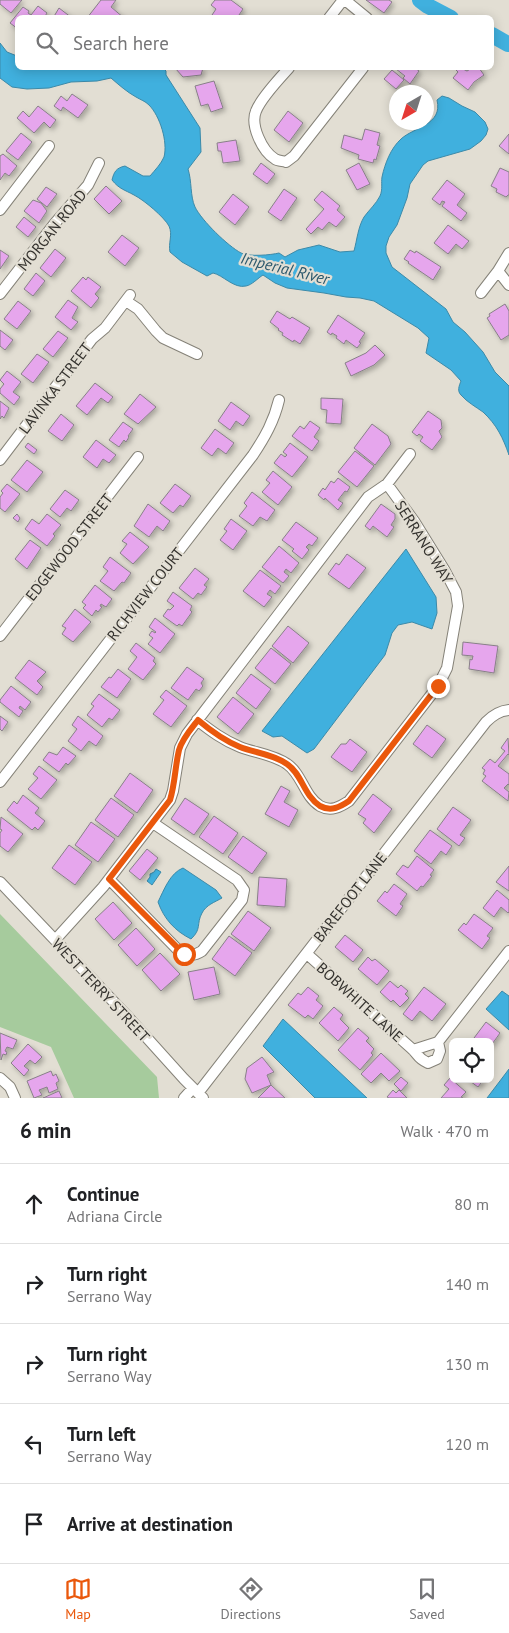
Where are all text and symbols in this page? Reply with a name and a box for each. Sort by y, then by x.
search box [15,15,494,70]
icon: search [33,29,61,57]
text: Search here [73,31,169,55]
north arrow [389,85,434,130]
street label: MORGAN ROAD [13,185,91,275]
water label: Imperial River [239,247,333,289]
street label: LAVINKA STREET [14,338,96,437]
street label: EDGEWOOD STREET [21,489,117,605]
street label: SERRANO WAY [391,497,457,588]
street label: RICHVIEW COURT [103,543,188,645]
route end [427,675,450,698]
street label: BAREFOOT LANE [309,848,391,946]
street label: WEST TERRY STREET [48,934,154,1046]
route start [173,943,196,966]
street label: BOBWHITE LANE [313,958,407,1046]
map controls [449,1038,494,1083]
button: locate [449,1038,494,1083]
text: 6 min [20,1117,71,1144]
text: Walk · 470 m [400,1121,489,1141]
text: Continue [67,1182,139,1206]
icon: ahead [20,1190,48,1218]
text: 80 m [454,1194,489,1214]
text: Adriana Circle [67,1206,162,1226]
text: Turn right [67,1262,147,1286]
icon: right [20,1270,48,1298]
text: 140 m [446,1274,489,1294]
text: Serrano Way [67,1286,152,1306]
text: Turn right [67,1342,147,1366]
icon: right [20,1350,48,1378]
text: 130 m [446,1354,489,1374]
text: Serrano Way [67,1366,152,1386]
text: Turn left [67,1422,136,1446]
icon: left [20,1430,48,1458]
text: 120 m [446,1434,489,1454]
text: Serrano Way [67,1446,152,1466]
icon: arrive [20,1510,48,1538]
text: Arrive at destination [67,1512,233,1536]
tab: Map [64,1575,92,1623]
tab: Directions [220,1575,281,1623]
tab: Saved [409,1575,445,1623]

